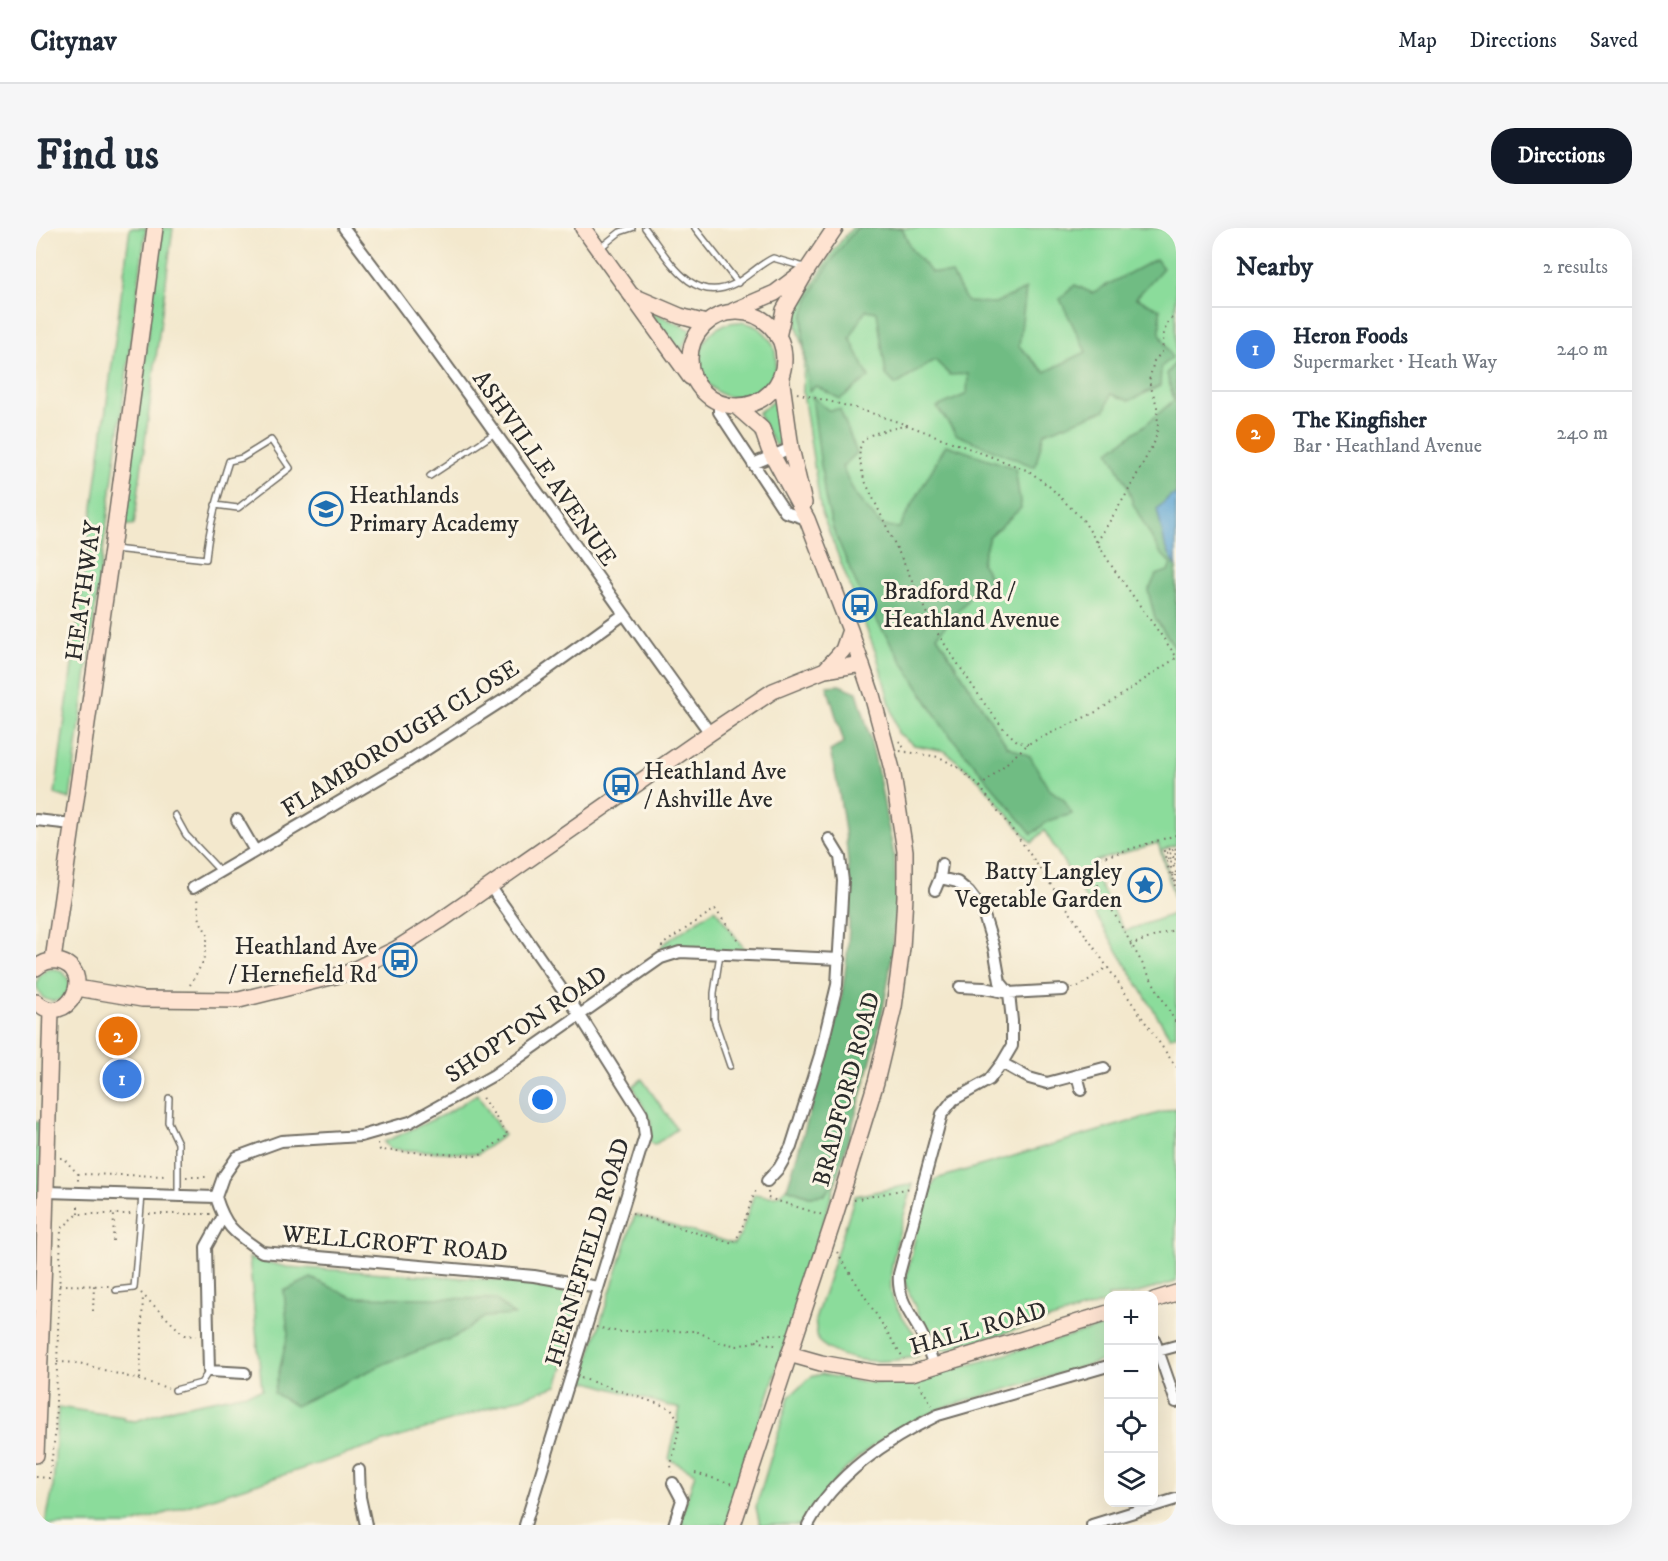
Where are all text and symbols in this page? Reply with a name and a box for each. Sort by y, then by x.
text: Citynav [30,24,117,59]
text: Map [1398,28,1437,54]
text: Directions [1470,28,1557,54]
text: Saved [1590,28,1638,54]
button: Directions [1491,128,1632,184]
text: Find us [36,130,159,182]
text: Nearby [1236,251,1313,284]
text: 2 results [1543,255,1608,280]
text: Heron Foods [1293,323,1408,350]
text: 1 [1252,337,1259,362]
text: 240 m [1557,337,1608,362]
text: Supermarket · Heath Way [1293,350,1497,375]
street label: ASHVILLE AVENUE [465,365,623,572]
text: The Kingfisher [1293,407,1427,434]
text: 2 [1251,421,1260,446]
text: 240 m [1557,421,1608,446]
text: Bar · Heathland Avenue [1293,434,1482,459]
place label: Heathlands Primary Academy [349,481,519,539]
school or university icon: Heathlands Primary Academy [308,491,344,527]
street label: HEATHWAY [59,518,109,663]
place label: Bradford Rd / Heathland Avenue [883,577,1059,635]
bus stop icon: Bradford Rd / Heathland Avenue [842,587,878,623]
street label: FLAMBOROUGH CLOSE [276,653,525,824]
place label: Heathland Ave / Ashville Ave [644,757,787,815]
bus stop icon: Heathland Ave / Ashville Ave [603,767,639,803]
place label: Batty Langley Vegetable Garden [954,857,1123,915]
place icon: Batty Langley Vegetable Garden [1127,867,1163,903]
place label: Heathland Ave / Hernefield Rd [229,932,377,990]
bus stop icon: Heathland Ave / Hernefield Rd [382,942,418,978]
street label: SHOPTON ROAD [440,960,613,1090]
street label: BRADFORD ROAD [807,989,887,1190]
pin: 2 [98,1014,137,1058]
pin: 1 [102,1056,142,1102]
your location [528,1085,557,1114]
street label: HERNEFIELD ROAD [539,1134,637,1370]
street label: WELLCROFT ROAD [280,1219,509,1269]
map controls [1104,1291,1158,1507]
button: + [1104,1291,1158,1345]
street label: HALL ROAD [906,1295,1050,1363]
button: − [1104,1345,1158,1399]
button: locate [1104,1399,1158,1453]
button: layers [1104,1453,1158,1507]

